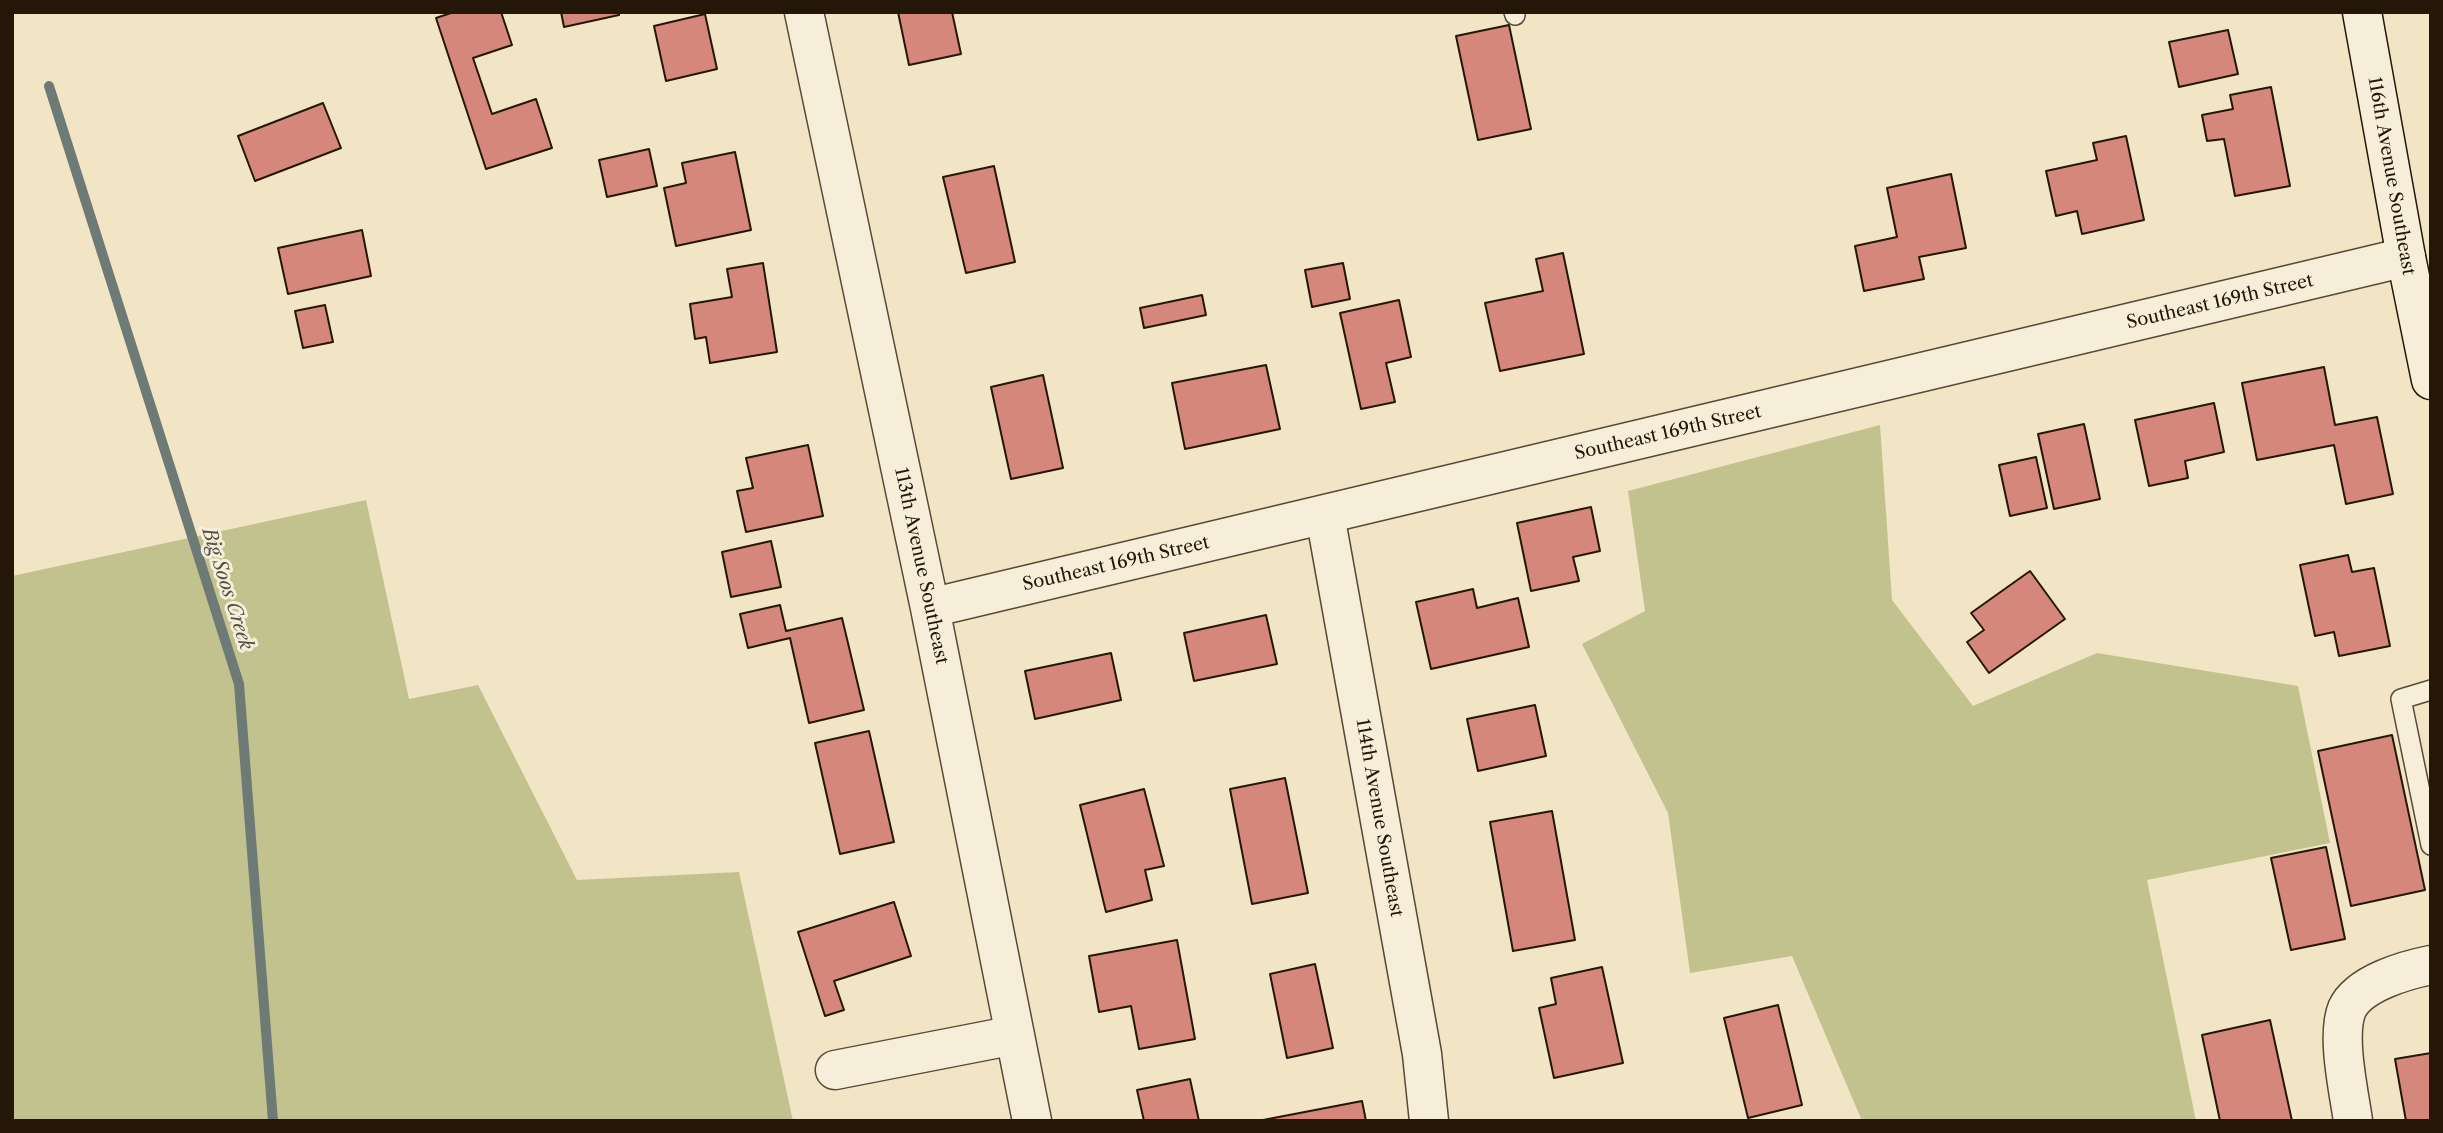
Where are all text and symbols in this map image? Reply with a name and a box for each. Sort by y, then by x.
street label: 116th Avenue Southeast [2363,75,2419,277]
street label: Southeast 169th Street [2124,270,2316,334]
street label: Southeast 169th Street [1572,401,1764,465]
street label: 113th Avenue Southeast [890,466,952,666]
water label: Big Soos Creek [197,525,257,653]
street label: Southeast 169th Street [1020,532,1212,596]
street label: 114th Avenue Southeast [1351,717,1407,919]

